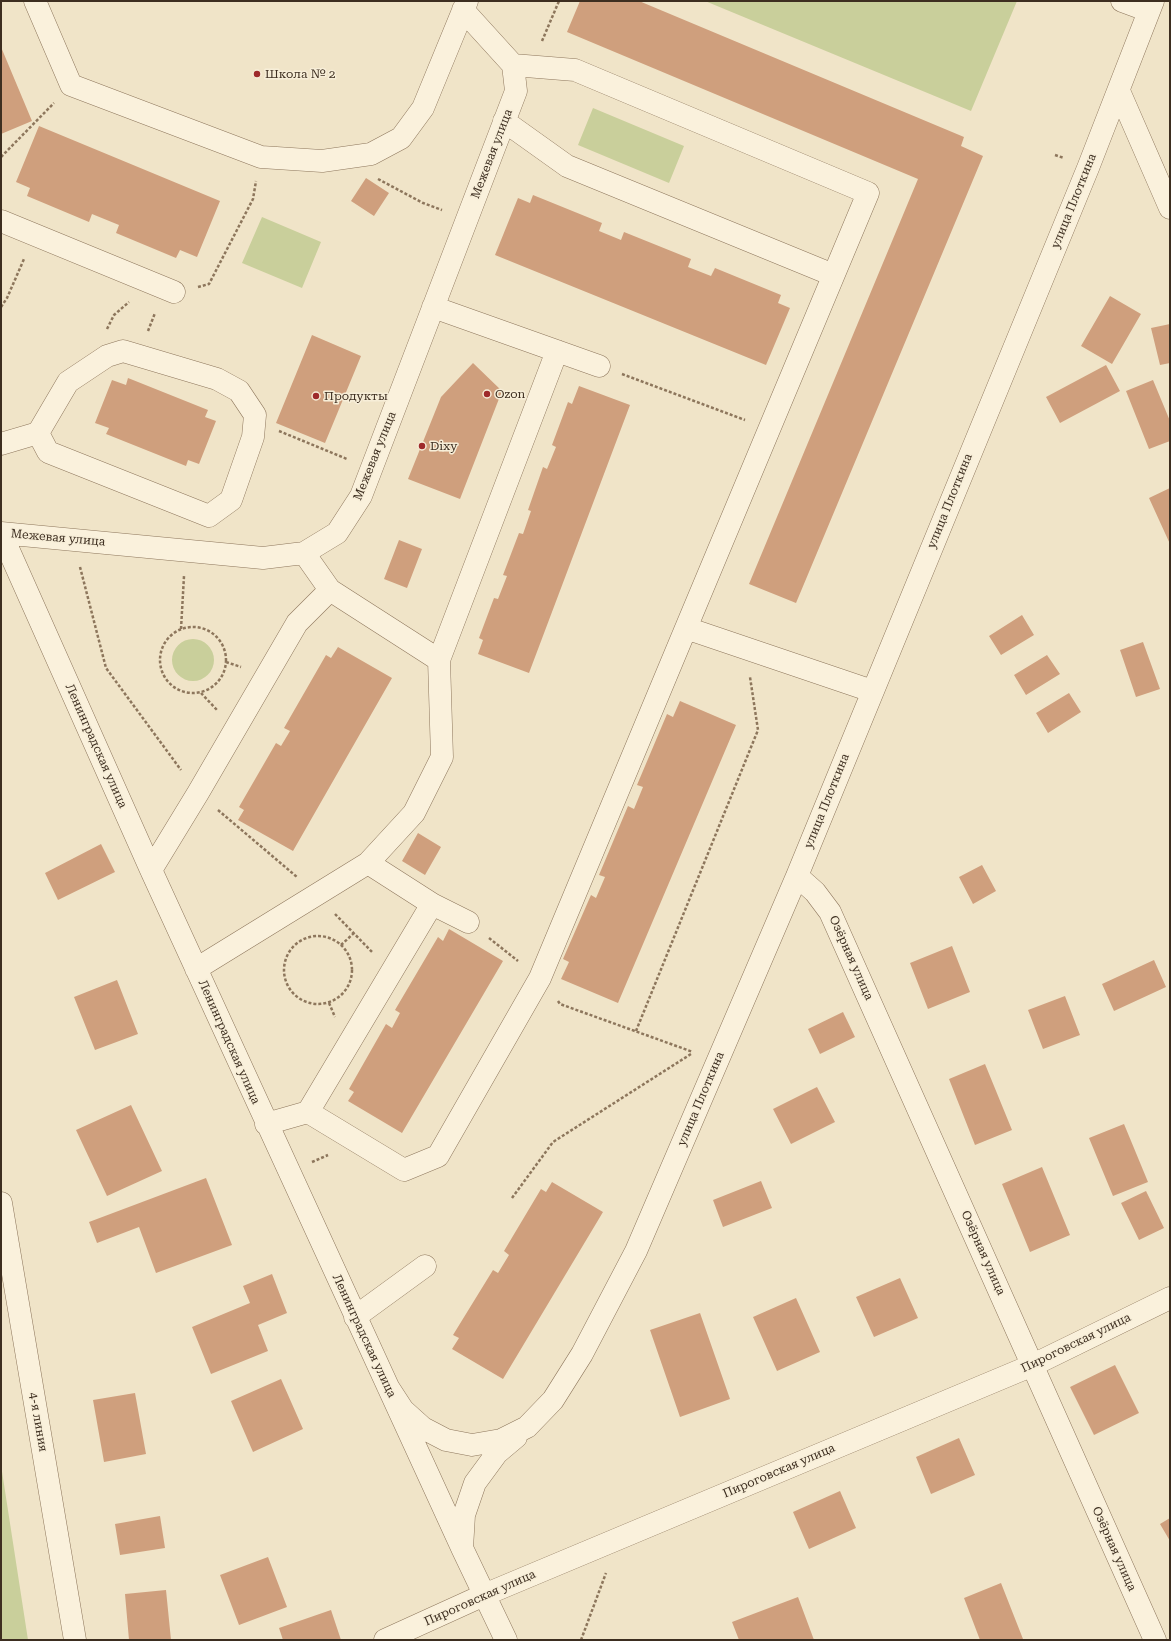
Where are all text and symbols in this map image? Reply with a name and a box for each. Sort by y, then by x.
place label: Школа № 2 [265,67,335,81]
marker: Школа № 2 [252,69,262,79]
street label: Межевая улица [468,107,516,201]
street label: улица Плоткина [1048,151,1100,251]
place label: Ozon [495,387,525,401]
place label: Продукты [324,389,388,403]
marker: Ozon [482,389,492,399]
marker: Продукты [311,391,321,401]
street label: Межевая улица [351,409,399,503]
place label: Dixy [430,439,457,453]
marker: Dixy [417,441,427,451]
street label: улица Плоткина [924,451,976,551]
street label: Межевая улица [10,527,106,549]
street label: Ленинградская улица [62,682,130,810]
street label: улица Плоткина [801,751,853,851]
street label: Озёрная улица [826,914,876,1002]
street label: Ленинградская улица [195,978,263,1106]
street label: улица Плоткина [675,1050,727,1148]
street label: Озёрная улица [958,1209,1008,1297]
street label: Ленинградская улица [329,1272,399,1400]
street label: Пироговская улица [1019,1310,1133,1376]
street label: 4-я линия [26,1391,50,1453]
street label: Пироговская улица [721,1441,837,1501]
street label: Озёрная улица [1089,1505,1139,1593]
street label: Пироговская улица [422,1567,538,1629]

